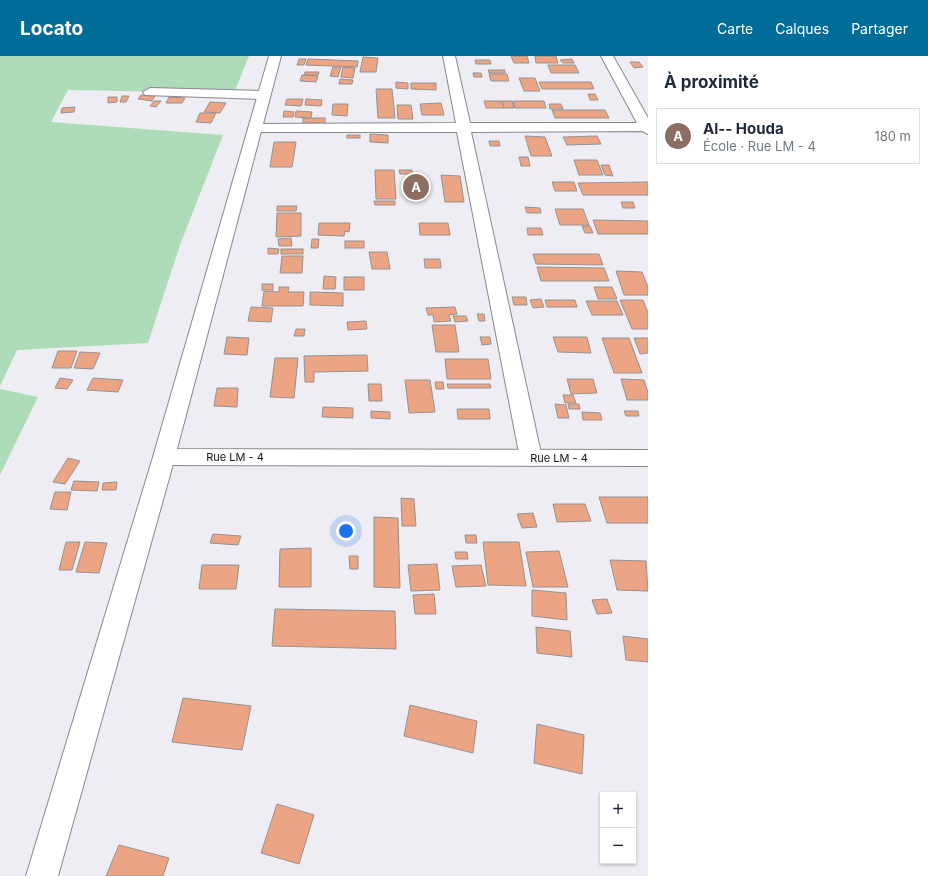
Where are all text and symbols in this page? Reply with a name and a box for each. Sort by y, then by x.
text: Locato [20,17,83,40]
text: Carte [717,20,753,37]
text: Calques [775,20,829,37]
text: Partager [851,20,908,37]
text: À proximité [664,72,759,92]
text: Al-- Houda [703,119,784,138]
text: A [673,128,683,144]
text: 180 m [874,128,911,144]
text: École · Rue LM - 4 [703,138,816,154]
pin: A [403,172,429,202]
street label: Rue LM - 4 [206,450,264,464]
street label: Rue LM - 4 [530,451,588,465]
your location [336,521,356,541]
map controls [600,792,636,864]
button: + [600,792,636,828]
button: − [600,828,636,864]

